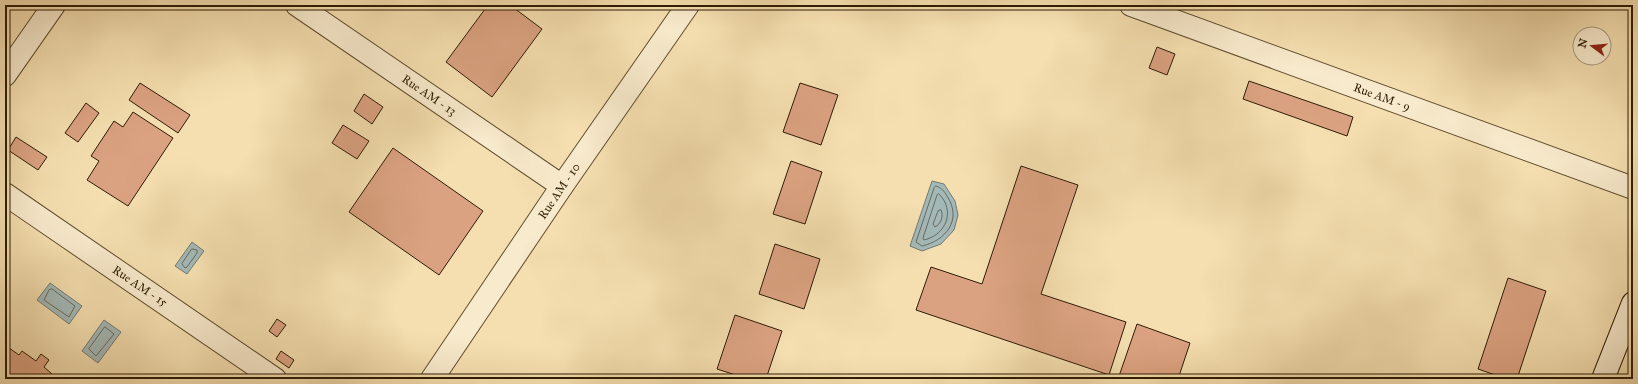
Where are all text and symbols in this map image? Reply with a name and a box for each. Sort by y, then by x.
north arrow [1572,26,1612,66]
text: N [1575,36,1591,50]
street label: Rue AM - 13 [399,72,459,118]
street label: Rue AM - 9 [1352,80,1412,114]
street label: Rue AM - 10 [535,160,583,222]
street label: Rue AM - 15 [110,263,170,310]

